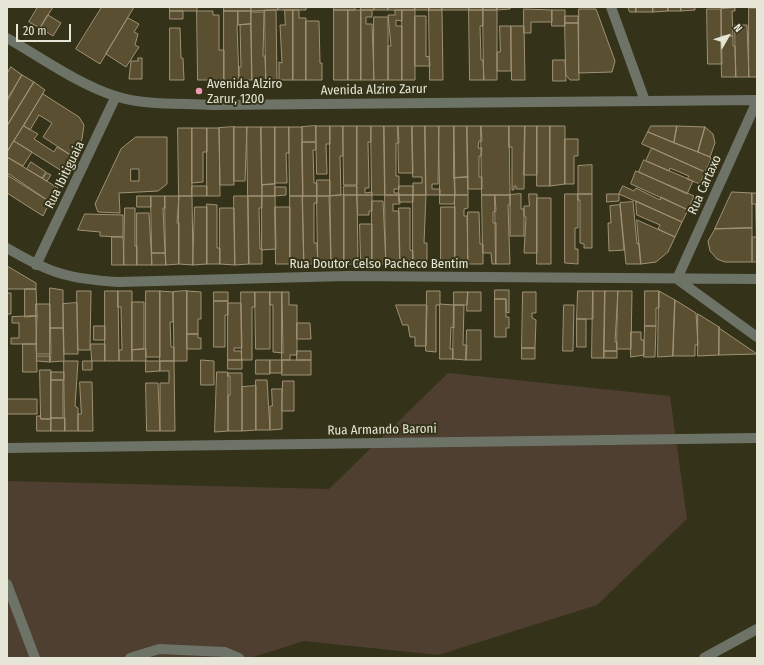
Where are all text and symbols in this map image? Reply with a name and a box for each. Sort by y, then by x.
scale bar [18,16,73,42]
north arrow [708,16,748,56]
text: N [731,21,745,35]
text: 20 m [23,24,47,38]
place label: Avenida Alziro Zarur, 1200 [207,76,282,107]
street label: Avenida Alziro Zarur [321,81,427,99]
marker: Avenida Alziro Zarur, 1200 [194,86,204,96]
street label: Rua Ibitiguaia [42,139,88,211]
street label: Rua Cartaxo [685,153,725,217]
street label: Rua Doutor Celso Pacheco Bentim [289,256,469,272]
street label: Rua Armando Baroni [327,421,437,439]

